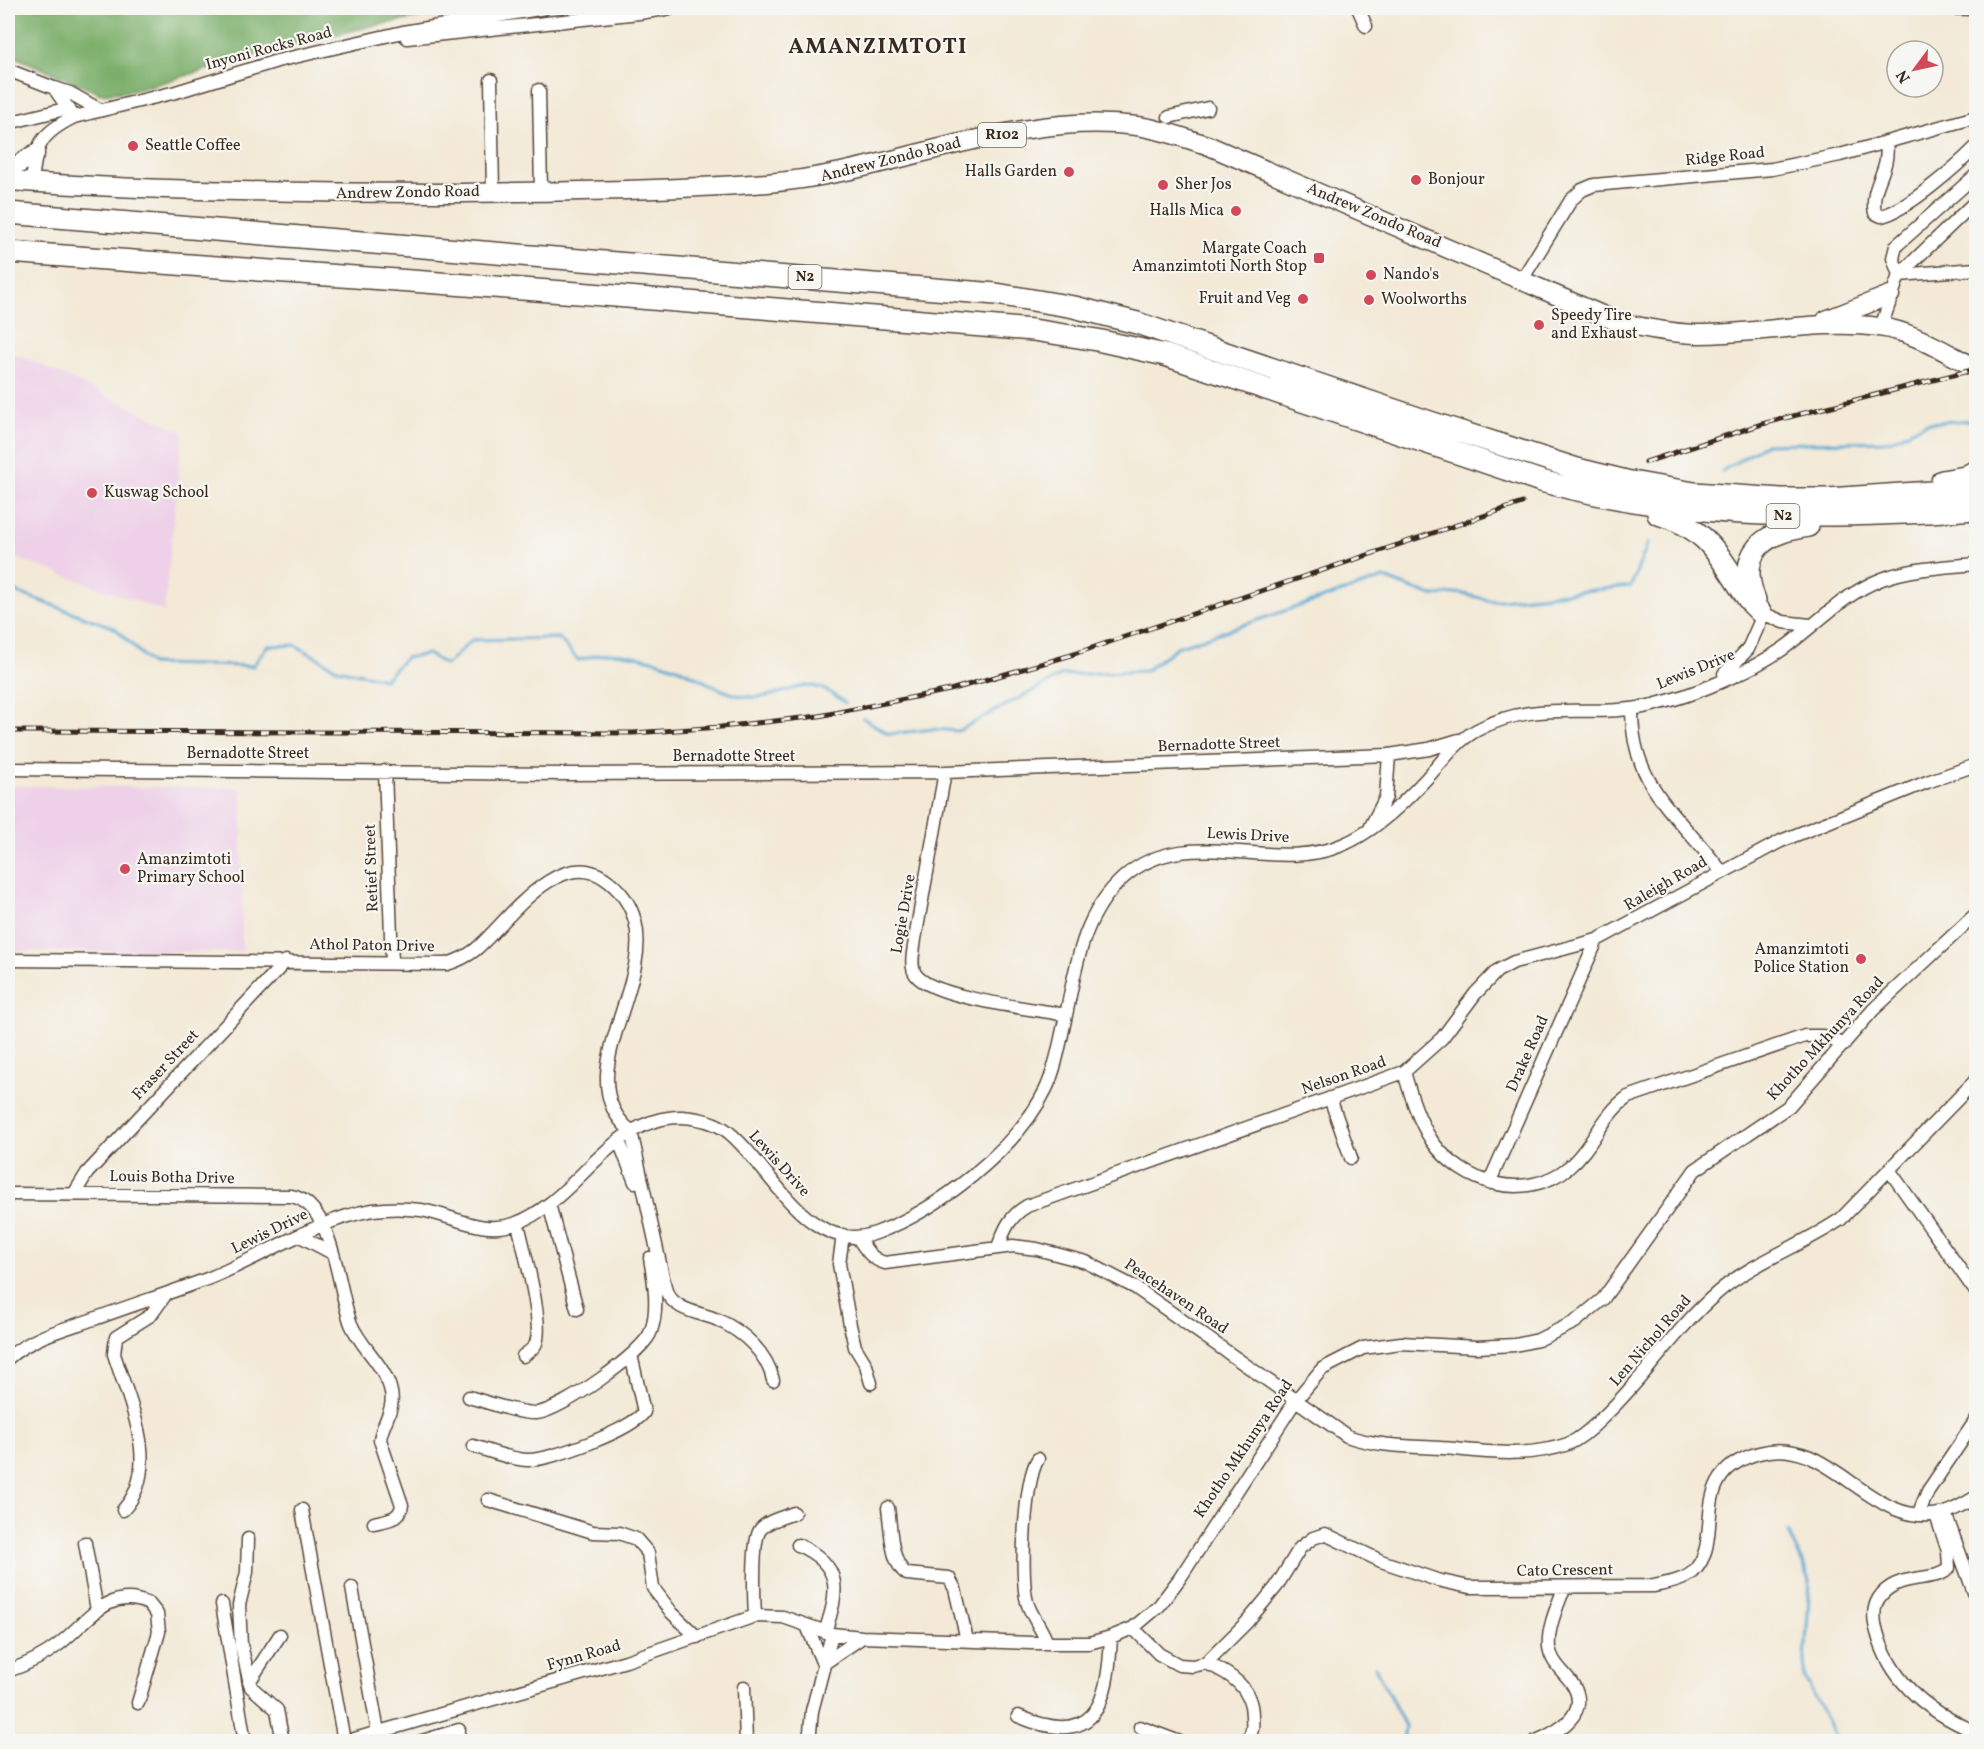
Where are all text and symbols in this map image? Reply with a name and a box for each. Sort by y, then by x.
street label: Inyoni Rocks Road [203,22,335,76]
district label: AMANZIMTOTI [788,32,968,63]
north arrow [1885,39,1945,99]
text: N [1892,65,1916,87]
road number: R102 [978,123,1026,147]
street label: Andrew Zondo Road [818,132,964,188]
place label: Seattle Coffee [145,135,241,157]
marker: Seattle Coffee [126,139,140,153]
street label: Ridge Road [1684,142,1766,172]
place label: Halls Garden [965,161,1057,183]
marker: Halls Garden [1062,165,1076,179]
place label: Bonjour [1428,169,1485,191]
marker: Bonjour [1409,173,1423,187]
place label: Sher Jos [1175,174,1232,196]
marker: Sher Jos [1156,178,1170,192]
street label: Andrew Zondo Road [1303,178,1445,254]
street label: Andrew Zondo Road [336,181,480,205]
place label: Halls Mica [1150,200,1224,222]
marker: Halls Mica [1229,204,1243,218]
place label: Margate Coach Amanzimtoti North Stop [1132,238,1307,278]
marker: Margate Coach Amanzimtoti North Stop [1312,251,1326,265]
place label: Nando's [1383,264,1439,286]
road number: N2 [788,265,822,289]
marker: Nando's [1364,268,1378,282]
place label: Fruit and Veg [1199,288,1291,310]
place label: Woolworths [1381,289,1467,311]
marker: Fruit and Veg [1296,292,1310,306]
marker: Woolworths [1362,293,1376,307]
place label: Speedy Tire and Exhaust [1551,305,1638,345]
marker: Speedy Tire and Exhaust [1532,318,1546,332]
place label: Kuswag School [104,482,209,504]
marker: Kuswag School [85,486,99,500]
road number: N2 [1766,504,1800,528]
street label: Lewis Drive [1654,644,1738,696]
street label: Bernadotte Street [1157,732,1281,758]
street label: Bernadotte Street [187,743,310,765]
street label: Bernadotte Street [673,746,796,768]
street label: Retief Street [359,823,385,913]
street label: Lewis Drive [1206,823,1290,849]
place label: Amanzimtoti Primary School [137,849,245,889]
street label: Raleigh Road [1620,851,1712,917]
marker: Amanzimtoti Primary School [118,862,132,876]
street label: Logie Drive [886,873,922,955]
street label: Athol Paton Drive [309,934,435,958]
place label: Amanzimtoti Police Station [1753,939,1849,979]
marker: Amanzimtoti Police Station [1854,952,1868,966]
street label: Khotho Mkhunya Road [1762,972,1890,1106]
street label: Drake Road [1501,1012,1555,1096]
street label: Fraser Street [127,1025,205,1105]
street label: Nelson Road [1299,1051,1389,1101]
street label: Lewis Drive [743,1126,815,1202]
street label: Louis Botha Drive [109,1166,235,1190]
street label: Lewis Drive [228,1204,312,1260]
street label: Peacehaven Road [1120,1254,1232,1340]
street label: Len Nichol Road [1605,1290,1697,1392]
street label: Khotho Mkhunya Road [1189,1375,1299,1523]
street label: Cato Crescent [1516,1559,1614,1583]
street label: Fynn Road [544,1635,624,1677]

